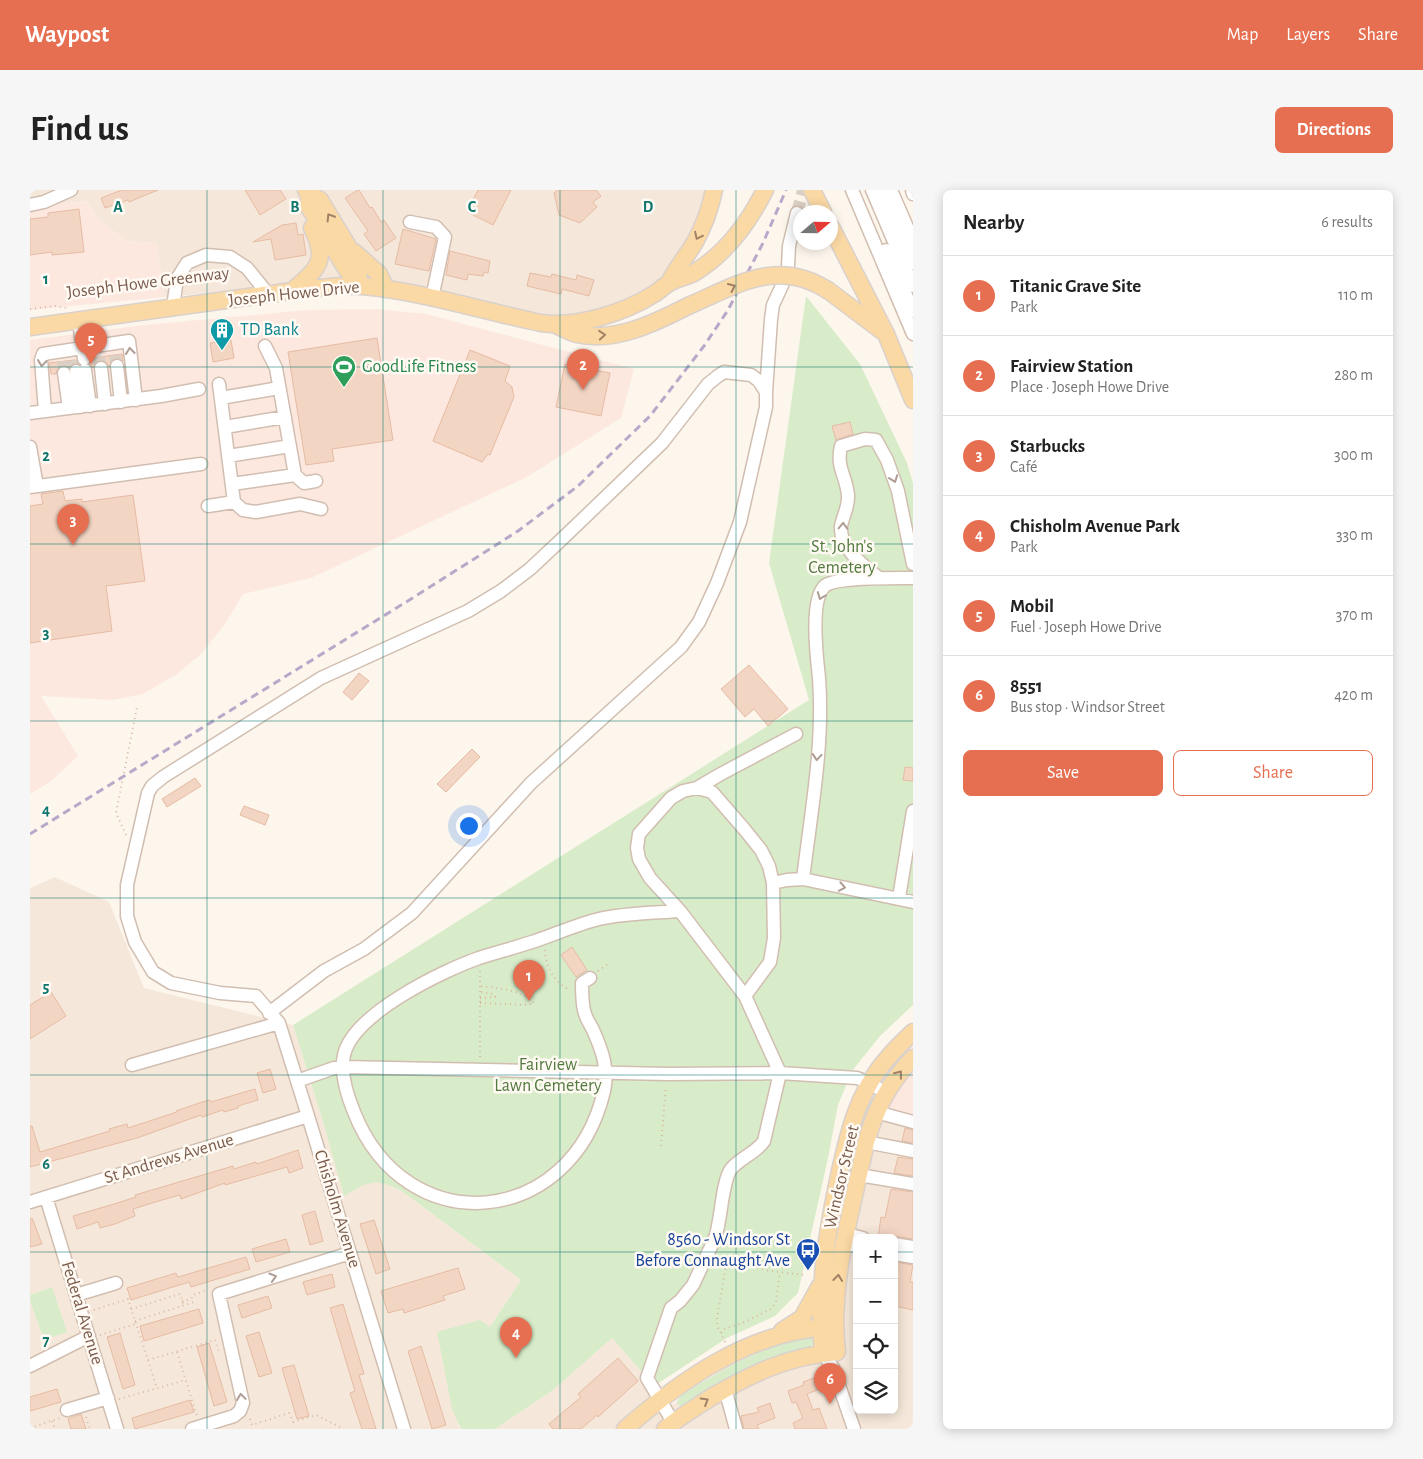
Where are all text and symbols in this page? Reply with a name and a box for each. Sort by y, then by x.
text: Waypost [25,23,109,47]
text: Map [1227,26,1258,44]
text: Layers [1286,26,1330,44]
text: Share [1358,26,1398,44]
button: Directions [1275,107,1393,153]
text: Find us [30,112,129,147]
text: A [113,199,123,215]
text: B [290,199,300,215]
text: C [468,199,477,215]
text: D [643,199,654,215]
north arrow [793,205,838,250]
text: Nearby [963,212,1024,233]
one-way arrow [326,213,336,222]
text: 6 results [1321,214,1373,230]
one-way arrow [694,230,704,239]
street label: Joseph Howe Greenway [66,264,231,302]
text: 1 [43,271,49,287]
text: Titanic Grave Site [1010,277,1141,296]
street label: Joseph Howe Drive [228,278,360,310]
one-way arrow [727,282,736,293]
text: 1 [976,287,982,303]
text: 110 m [1338,287,1373,303]
text: Park [1010,299,1038,315]
building icon: TD Bank [209,317,235,351]
place label: TD Bank [240,321,300,339]
pin: 5 [75,323,107,364]
one-way arrow [599,330,607,341]
one-way arrow [125,347,136,355]
pin: 2 [567,349,599,390]
sports icon: GoodLife Fitness [331,354,357,388]
text: Fairview Station [1010,357,1133,376]
place label: GoodLife Fitness [362,358,477,376]
one-way arrow [37,359,48,367]
text: 2 [975,367,983,383]
text: 280 m [1334,367,1373,383]
text: Place · Joseph Howe Drive [1010,379,1169,395]
text: Starbucks [1010,437,1085,456]
text: 3 [976,447,982,463]
text: 300 m [1334,447,1373,463]
text: 2 [42,448,50,464]
text: Café [1010,459,1038,475]
one-way arrow [888,474,898,483]
pin: 3 [57,504,89,545]
text: Chisholm Avenue Park [1010,517,1180,536]
one-way arrow [838,522,849,530]
text: 4 [975,527,983,543]
text: 330 m [1336,527,1373,543]
park label: St. John's Cemetery [808,538,876,577]
text: Park [1010,539,1038,555]
one-way arrow [817,591,827,600]
text: Mobil [1010,597,1054,616]
text: 5 [976,607,982,623]
text: 370 m [1336,607,1373,623]
text: Fuel · Joseph Howe Drive [1010,619,1162,635]
text: 3 [43,625,50,641]
text: 8551 [1010,677,1043,696]
text: 6 [975,687,983,703]
text: 420 m [1334,687,1373,703]
text: Bus stop · Windsor Street [1010,699,1165,715]
button: Save [963,750,1163,796]
button: Share [1173,750,1373,796]
one-way arrow [812,753,823,761]
text: 4 [42,802,50,818]
your location [456,813,482,839]
one-way arrow [837,881,846,891]
pin: 1 [513,960,545,1001]
text: 5 [43,979,50,995]
park label: Fairview Lawn Cemetery [494,1056,602,1095]
one-way arrow [894,1071,902,1080]
street label: Windsor Street [821,1123,863,1230]
street label: St Andrews Avenue [102,1131,236,1187]
street label: Chisholm Avenue [311,1148,363,1270]
text: 6 [42,1156,50,1172]
place label: 8560 - Windsor St Before Connaught Ave [635,1231,790,1270]
map controls [853,1234,898,1414]
button: + [853,1234,898,1279]
bus stop icon: 8560 - Windsor St Before Connaught Ave [795,1237,821,1271]
street label: Federal Avenue [58,1259,106,1367]
one-way arrow [269,1273,277,1283]
one-way arrow [832,1274,843,1282]
button: − [853,1279,898,1324]
pin: 4 [500,1317,532,1358]
button: locate [853,1324,898,1369]
text: 7 [43,1333,50,1349]
pin: 6 [814,1363,846,1404]
button: layers [853,1369,898,1414]
one-way arrow [236,1393,247,1401]
one-way arrow [700,1398,709,1408]

